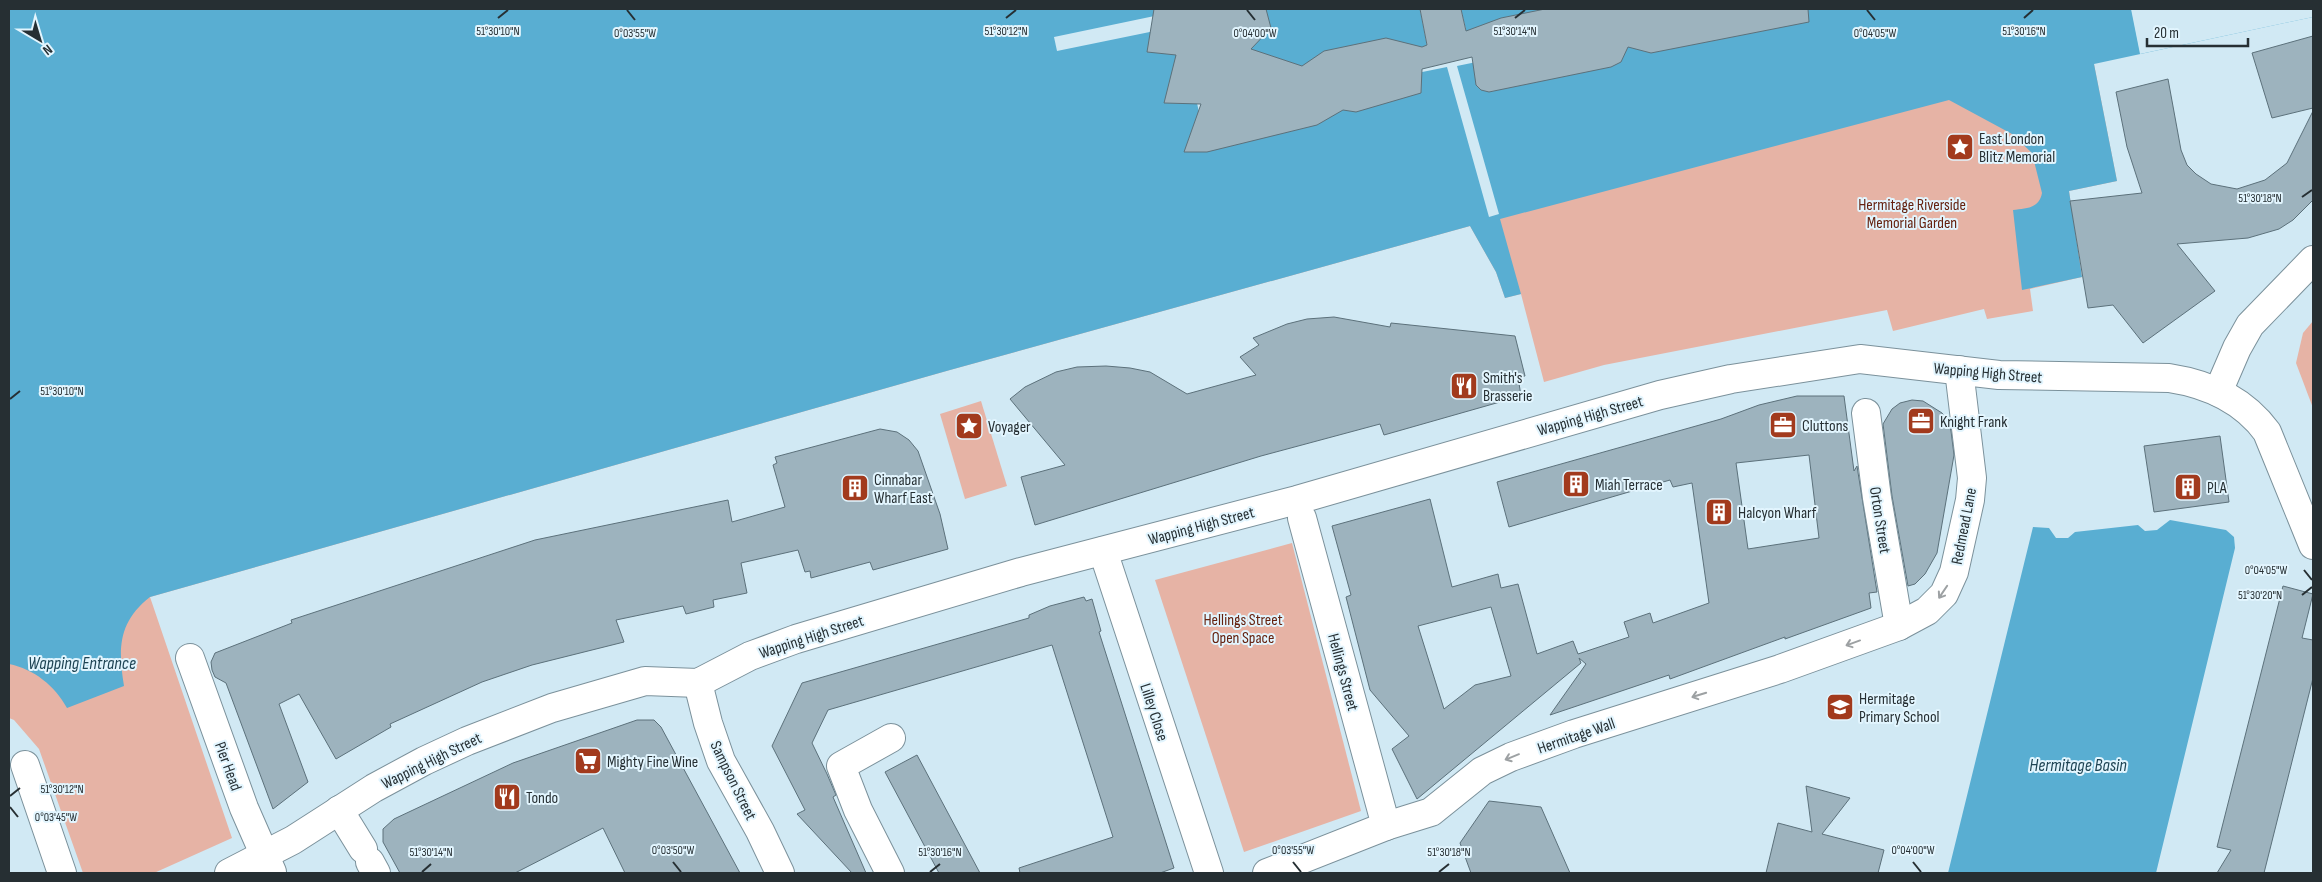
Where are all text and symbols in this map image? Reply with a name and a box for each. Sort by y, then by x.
north arrow [15,15,65,65]
scale bar [2147,15,2248,47]
text: 51°30'10"N [476,24,520,39]
text: 51°30'12"N [984,24,1028,39]
text: 51°30'14"N [1493,24,1537,39]
text: 51°30'16"N [2002,24,2046,39]
text: 20 m [2154,24,2179,43]
text: 0°03'55"W [614,26,656,41]
text: 0°04'00"W [1233,26,1277,41]
text: 0°04'05"W [1854,26,1897,41]
text: N [40,41,56,59]
place label: East London Blitz Memorial [1979,130,2055,167]
place icon: East London Blitz Memorial [1945,132,1975,162]
text: 51°30'18"N [2238,191,2282,206]
park label: Hermitage Riverside Memorial Garden [1858,196,1966,233]
street label: Wapping High Street [1933,359,2043,388]
place label: Smith's Brasserie [1483,369,1532,406]
restaurant icon: Smith's Brasserie [1449,371,1479,401]
text: 51°30'10"N [40,384,84,399]
street label: Wapping High Street [1536,392,1645,441]
office icon: Knight Frank [1906,406,1936,436]
office icon: Cluttons [1768,410,1798,440]
place icon: Voyager [954,411,984,441]
place label: Knight Frank [1940,413,2007,432]
place label: Cluttons [1802,417,1849,436]
place label: Voyager [988,418,1031,437]
building icon: Miah Terrace [1561,469,1591,499]
place label: Cinnabar Wharf East [874,471,933,508]
building icon: PLA [2173,472,2203,502]
building icon: Cinnabar Wharf East [840,473,870,503]
place label: Miah Terrace [1595,476,1663,495]
place label: PLA [2207,479,2227,498]
street label: Orton Street [1865,486,1894,555]
street label: Redmead Lane [1948,486,1981,566]
building icon: Halcyon Wharf [1704,497,1734,527]
street label: Wapping High Street [1146,503,1256,550]
place label: Halcyon Wharf [1738,504,1817,523]
text: 0°04'05"W [2245,563,2288,578]
one-way arrow [1938,585,1949,599]
text: 51°30'20"N [2238,588,2282,603]
park label: Hellings Street Open Space [1203,611,1283,648]
street label: Wapping High Street [757,612,866,663]
street label: Hellings Street [1323,632,1362,713]
one-way arrow [1846,639,1861,648]
water label: Wapping Entrance [28,653,136,674]
street label: Lilley Close [1135,681,1172,744]
one-way arrow [1692,690,1708,700]
place label: Hermitage Primary School [1859,690,1940,727]
school or university icon: Hermitage Primary School [1825,692,1855,722]
street label: Hermitage Wall [1535,714,1618,759]
street label: Wapping High Street [379,729,485,794]
street label: Sampson Street [705,738,760,823]
street label: Pier Head [210,739,245,794]
supermarket icon: Mighty Fine Wine [573,746,603,776]
place label: Mighty Fine Wine [607,753,698,772]
one-way arrow [1505,753,1520,762]
water label: Hermitage Basin [2029,755,2127,776]
text: 51°30'12"N [40,782,84,797]
restaurant icon: Tondo [492,782,522,812]
place label: Tondo [526,789,558,808]
text: 0°03'45"W [35,810,77,825]
text: 0°03'50"W [652,843,694,858]
text: 0°03'55"W [1272,843,1314,858]
text: 0°04'00"W [1891,843,1935,858]
text: 51°30'14"N [409,845,453,860]
text: 51°30'16"N [918,845,962,860]
text: 51°30'18"N [1427,845,1471,860]

